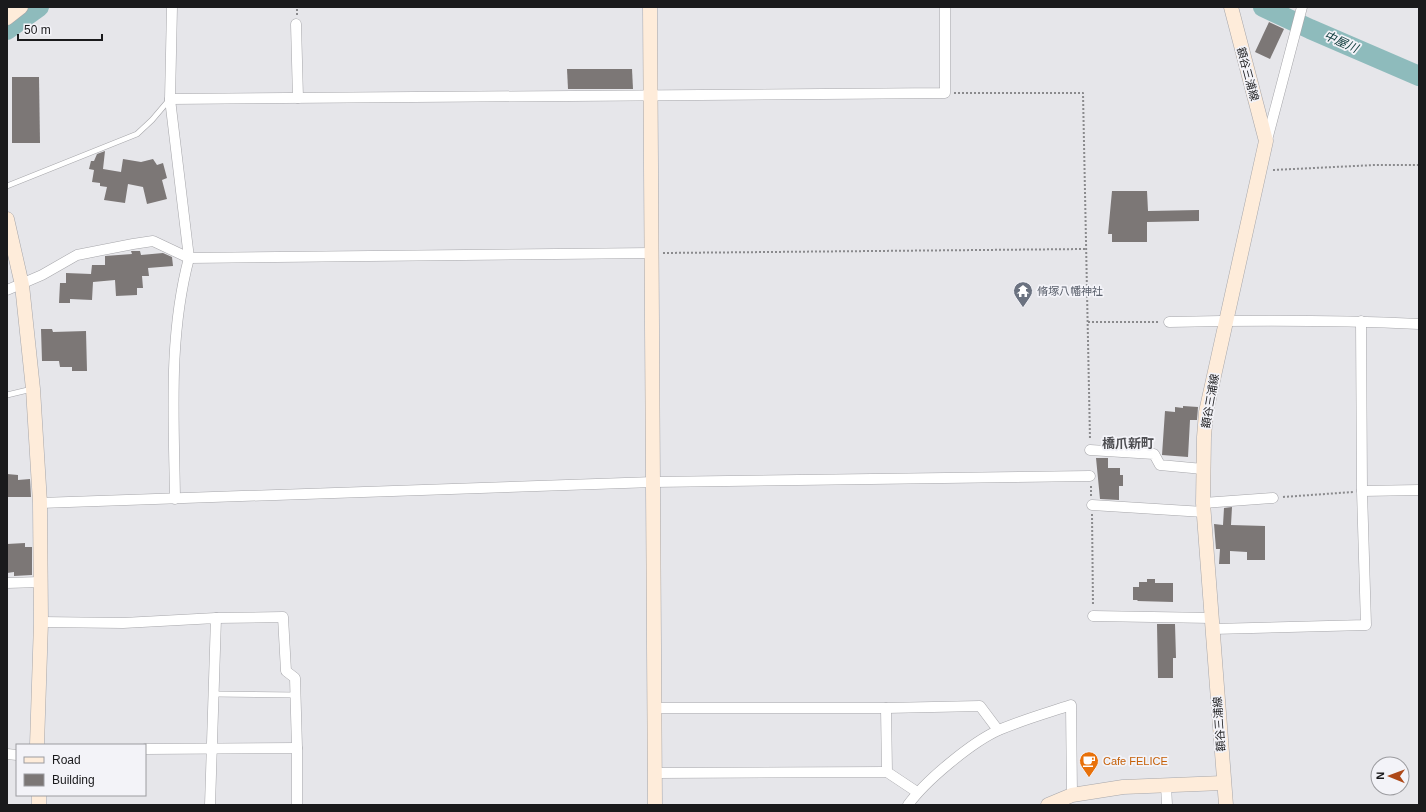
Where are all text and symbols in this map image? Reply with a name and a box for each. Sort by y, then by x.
scale bar [18,16,102,42]
text: 50 m [24,23,51,37]
water label: 中屋川 [1322,28,1362,57]
street label: 額谷三浦線 [1235,46,1261,102]
temple icon: 脩塚八幡神社 [1012,280,1034,308]
place label: 脩塚八幡神社 [1037,285,1103,297]
street label: 額谷三浦線 [1199,373,1221,429]
district label: 橋爪新町 [1102,436,1154,451]
street label: 額谷三浦線 [1211,696,1227,752]
legend [16,744,146,796]
cafe icon: Cafe FELICE [1078,750,1100,778]
text: Road [52,753,81,767]
place label: Cafe FELICE [1103,755,1168,767]
north arrow [1370,756,1410,796]
text: N [1374,772,1386,780]
text: Building [52,773,95,787]

